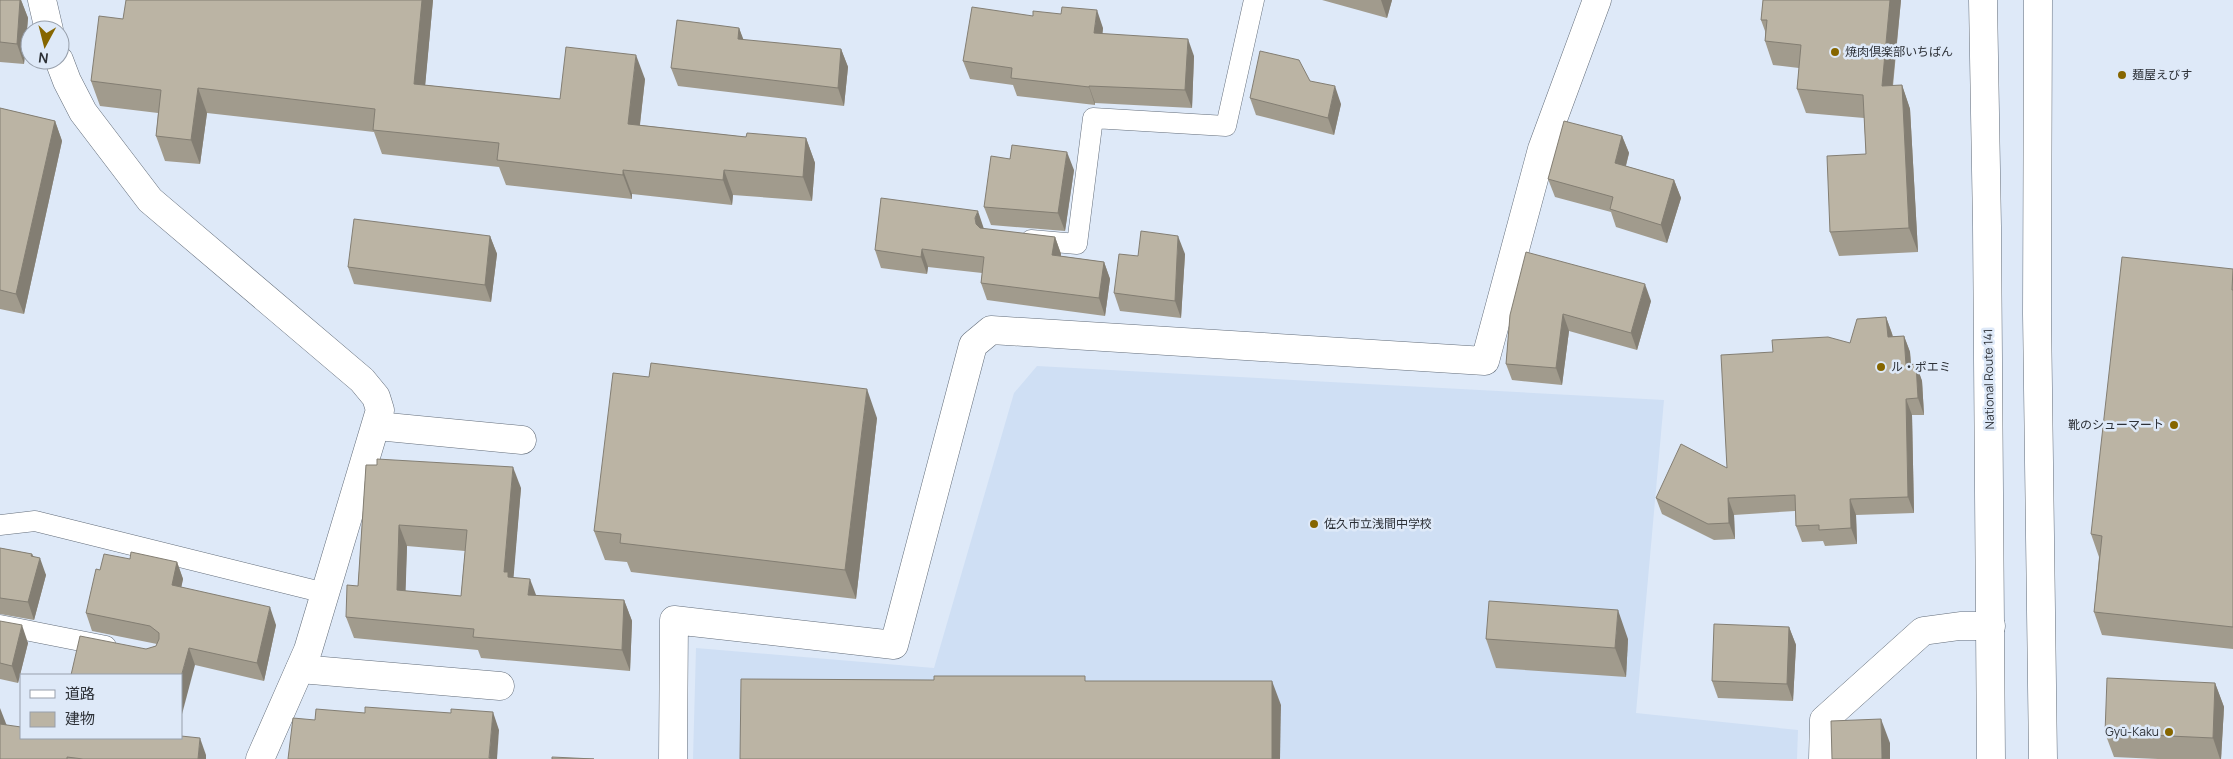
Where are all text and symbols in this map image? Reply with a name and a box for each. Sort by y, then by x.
north arrow [20,20,70,70]
place label: 焼肉倶楽部いちばん [1845,43,1953,60]
marker: 焼肉倶楽部いちばん [1829,46,1841,58]
text: N [37,48,50,68]
place label: 麺屋えびす [2132,66,2192,83]
marker: 麺屋えびす [2116,69,2128,81]
street label: National Route 141 [1979,328,1998,430]
place label: ル・ポエミ [1891,358,1951,375]
marker: ル・ポエミ [1875,361,1887,373]
place label: 靴のシューマート [2068,416,2164,433]
marker: 靴のシューマート [2168,419,2180,431]
place label: 佐久市立浅間中学校 [1324,515,1432,532]
marker: 佐久市立浅間中学校 [1308,518,1320,530]
legend [20,674,182,739]
text: 道路 [65,683,95,704]
text: 建物 [65,708,95,729]
place label: Gyū-Kaku [2105,723,2159,740]
marker: Gyū-Kaku [2163,726,2175,738]

